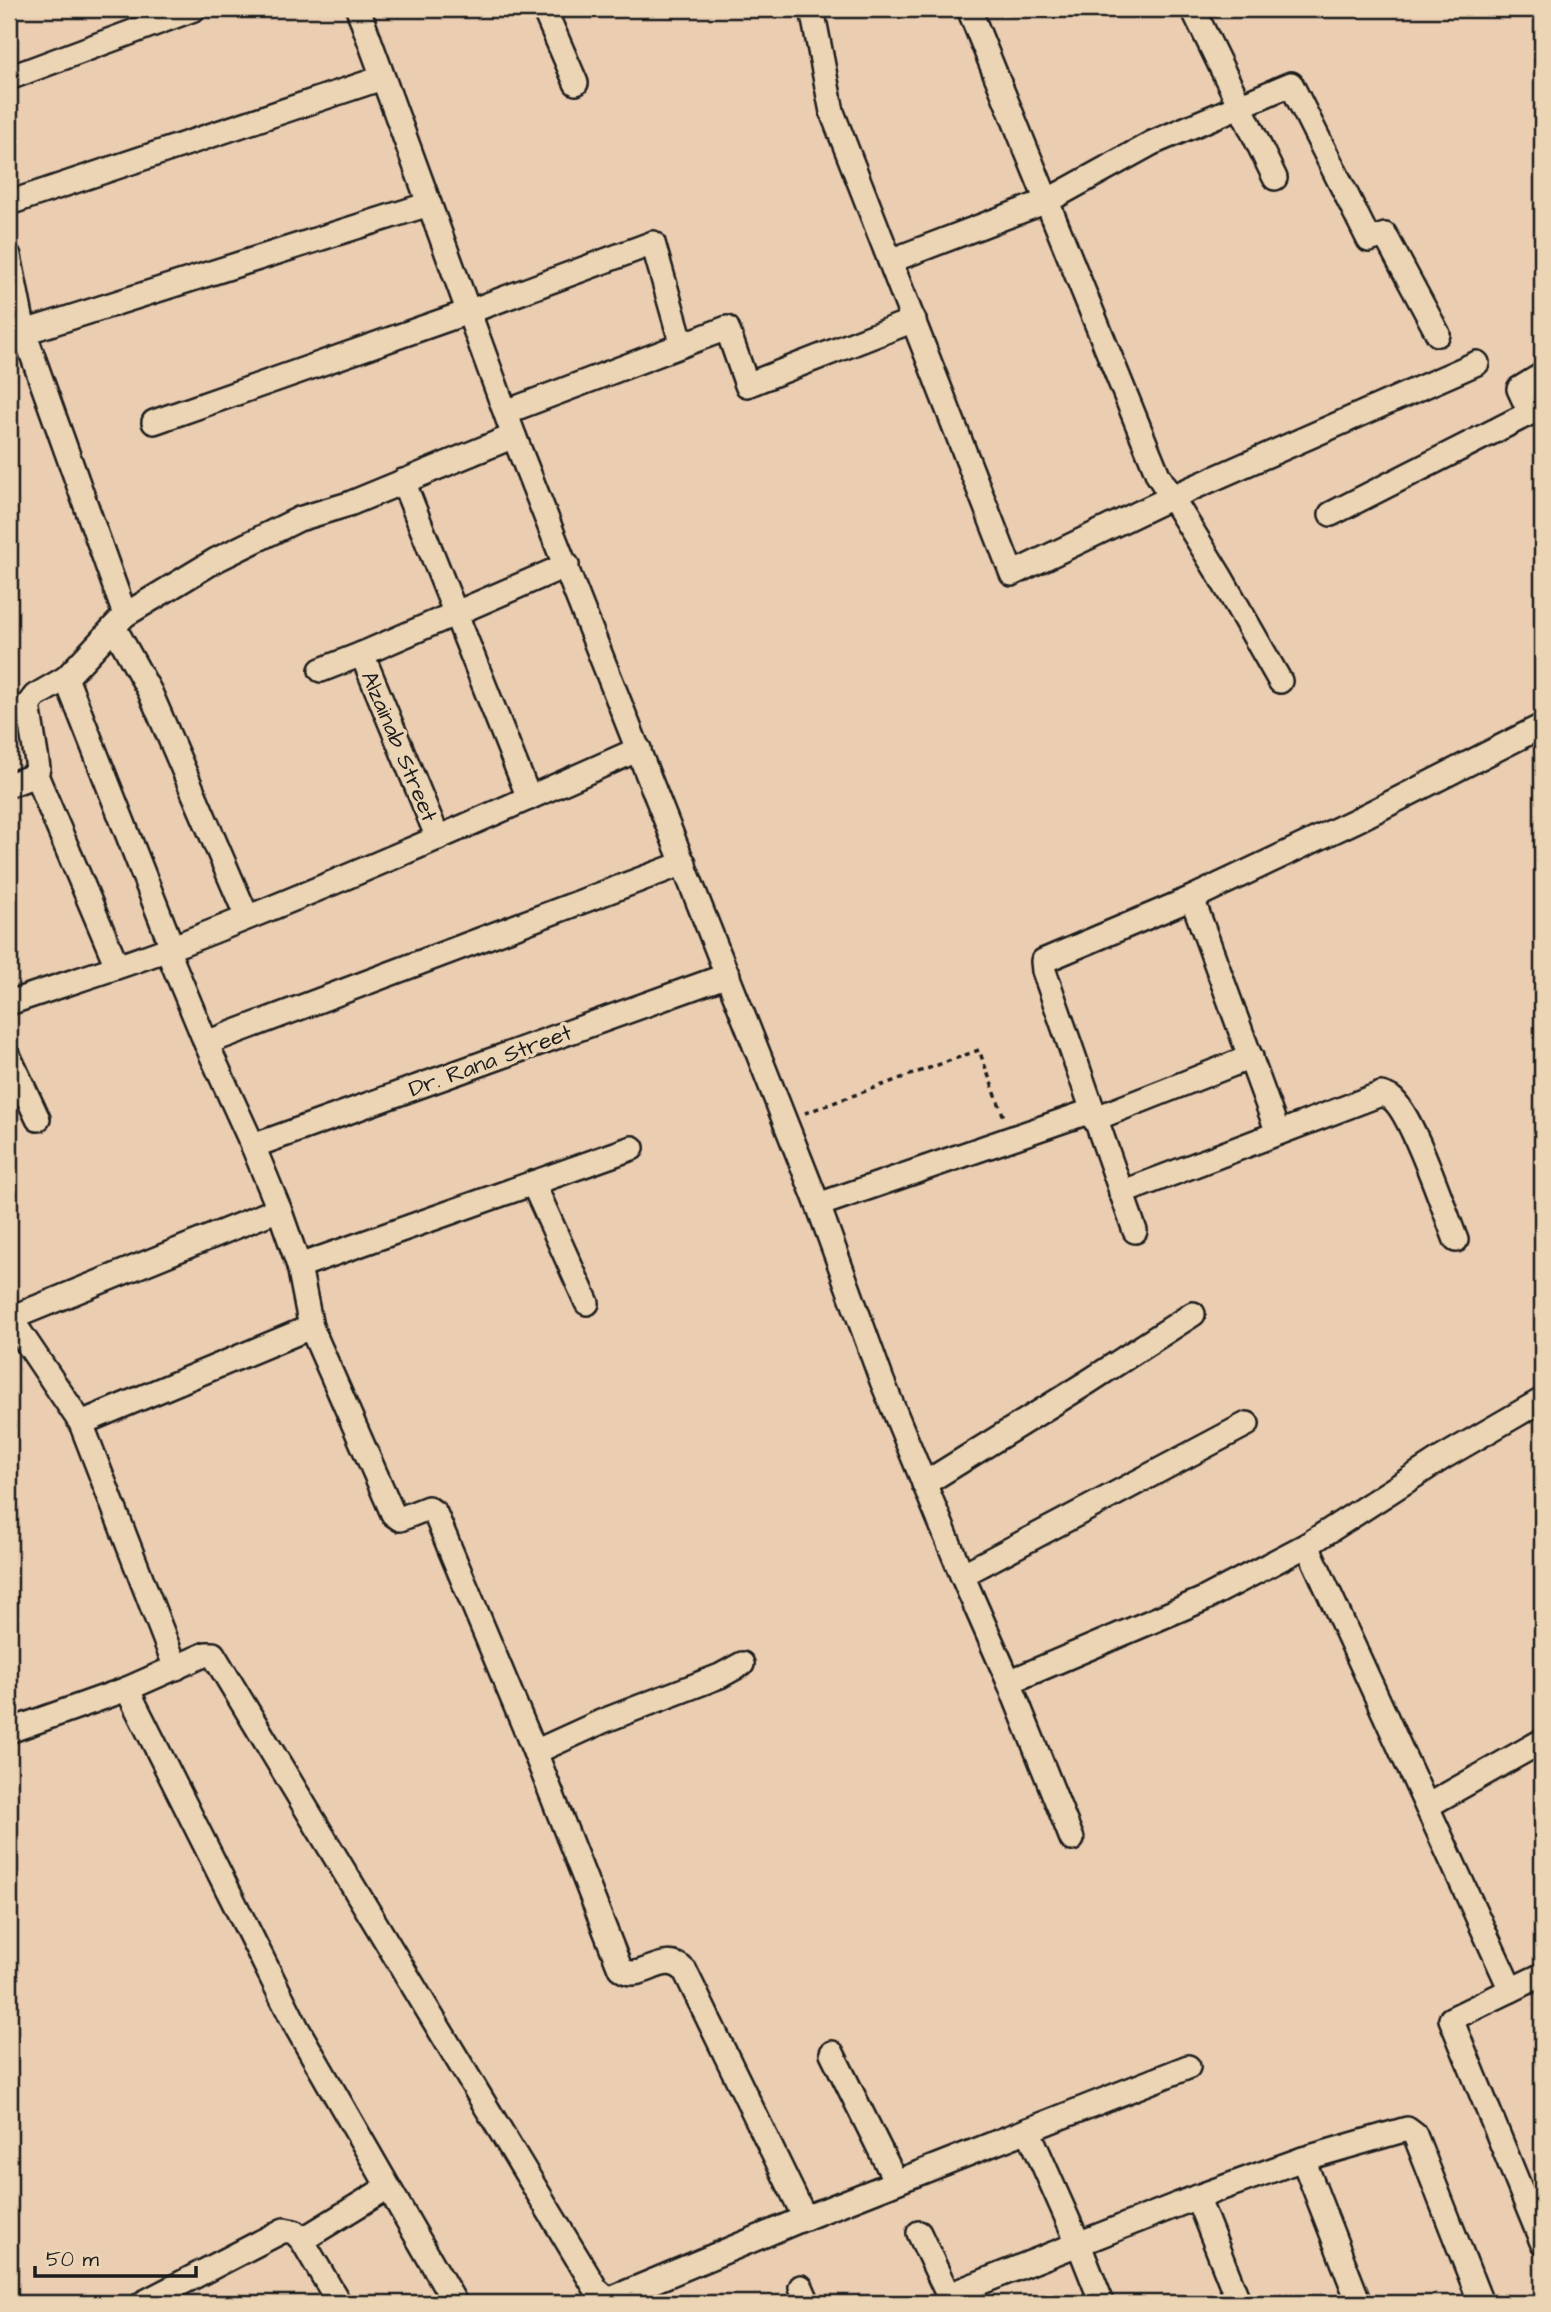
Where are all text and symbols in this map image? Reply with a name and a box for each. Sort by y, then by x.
street label: Alzainab Street [353,666,446,827]
street label: Dr. Rana Street [404,1016,577,1105]
scale bar [35,2235,196,2279]
text: 50 m [46,2245,100,2274]

